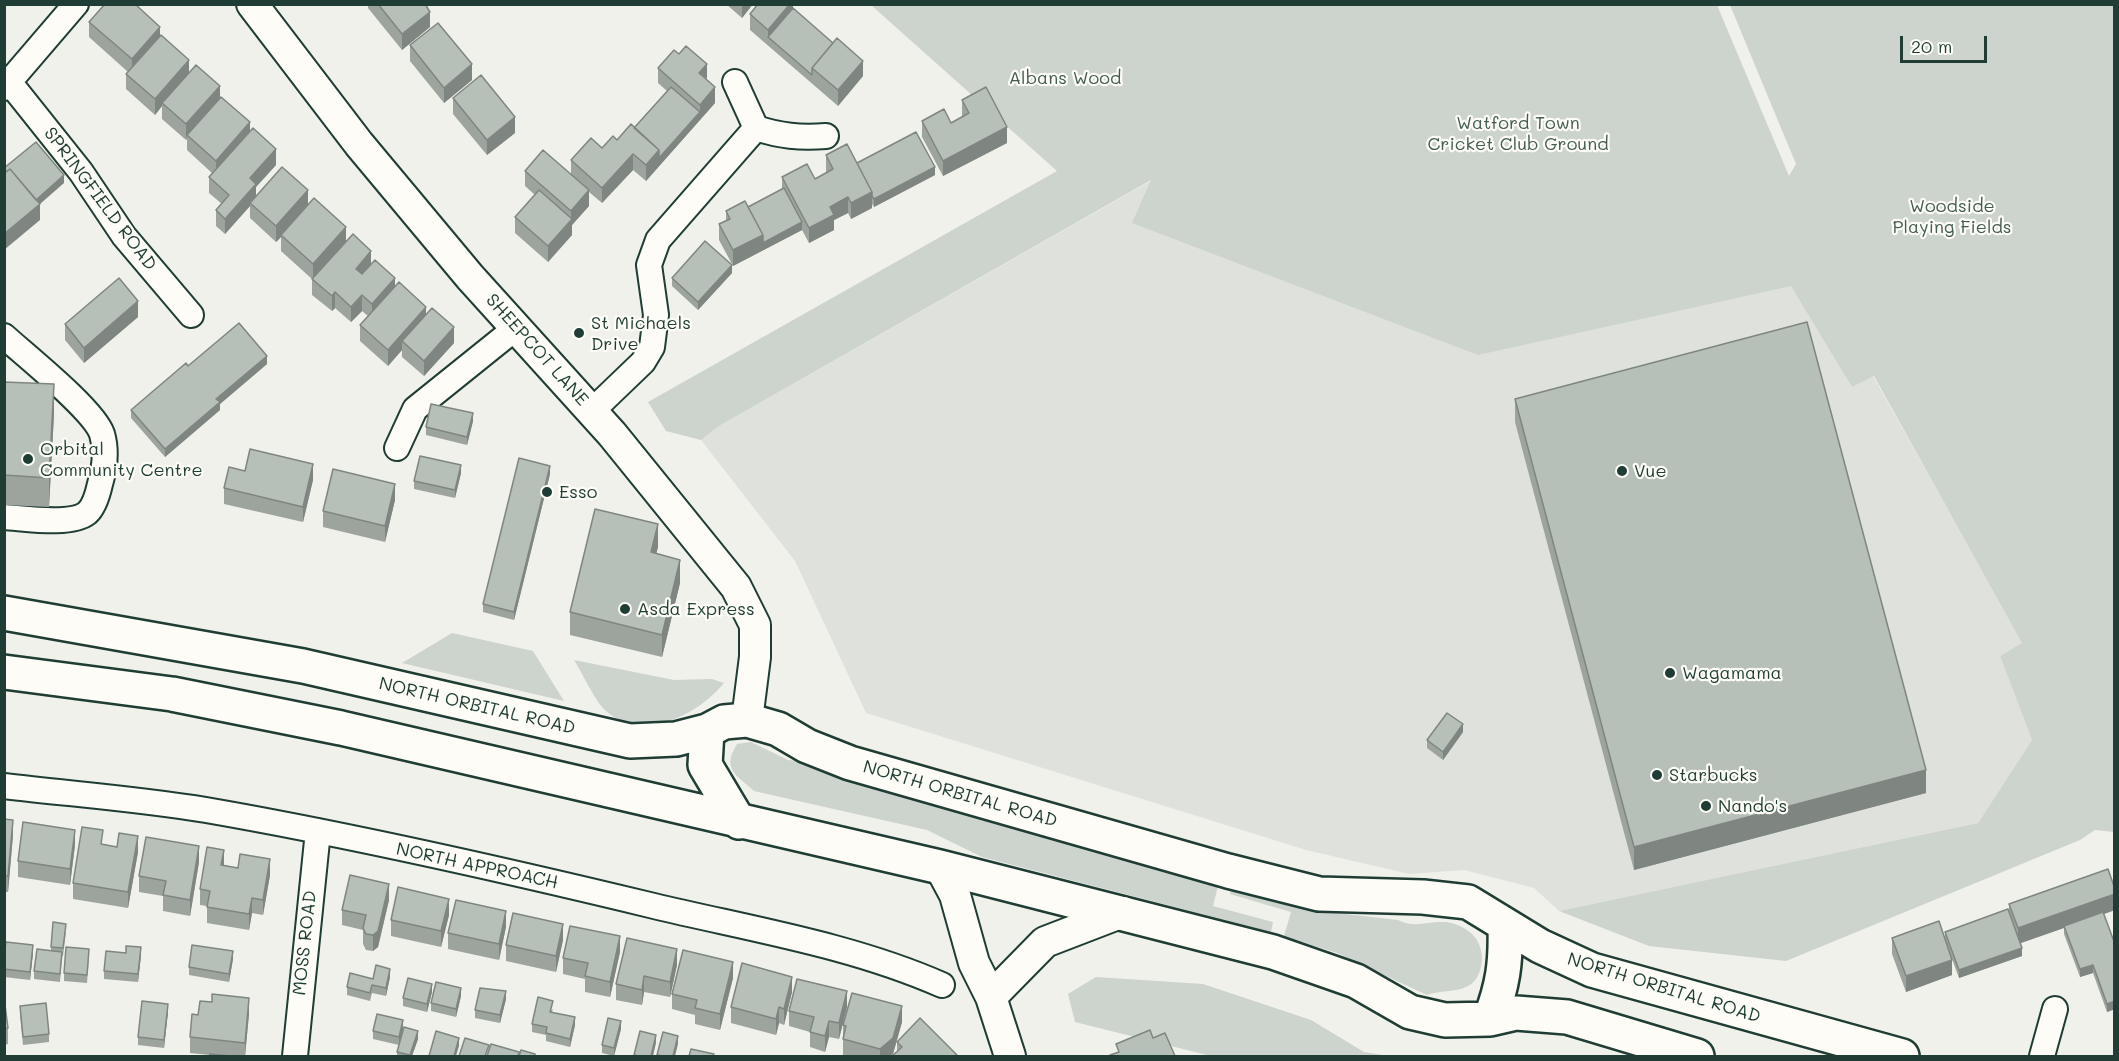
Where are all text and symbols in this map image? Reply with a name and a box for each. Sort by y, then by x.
scale bar [1903,24,1990,62]
text: 20 m [1911,34,1952,58]
park label: Albans Wood [1009,67,1121,89]
park label: Watford Town Cricket Club Ground [1427,112,1609,154]
street label: SPRINGFIELD ROAD [39,123,161,275]
park label: Woodside Playing Fields [1892,195,2012,238]
street label: SHEEPCOT LANE [481,290,593,410]
place label: St Michaels Drive [591,312,691,354]
marker: St Michaels Drive [572,326,586,340]
place label: Orbital Community Centre [40,438,203,480]
marker: Orbital Community Centre [21,452,35,466]
place label: Vue [1634,460,1667,482]
marker: Vue [1615,464,1629,478]
place label: Esso [559,481,597,503]
marker: Esso [540,485,554,499]
place label: Asda Express [637,598,755,620]
marker: Asda Express [618,602,632,616]
place label: Wagamama [1682,662,1782,684]
marker: Wagamama [1663,666,1677,680]
street label: NORTH ORBITAL ROAD [377,673,577,739]
street label: NORTH ORBITAL ROAD [860,756,1060,832]
place label: Starbucks [1669,764,1758,786]
marker: Starbucks [1650,768,1664,782]
place label: Nando's [1718,795,1787,817]
marker: Nando's [1699,799,1713,813]
street label: NORTH APPROACH [394,838,560,894]
street label: MOSS ROAD [289,890,321,996]
street label: NORTH ORBITAL ROAD [1565,948,1763,1028]

